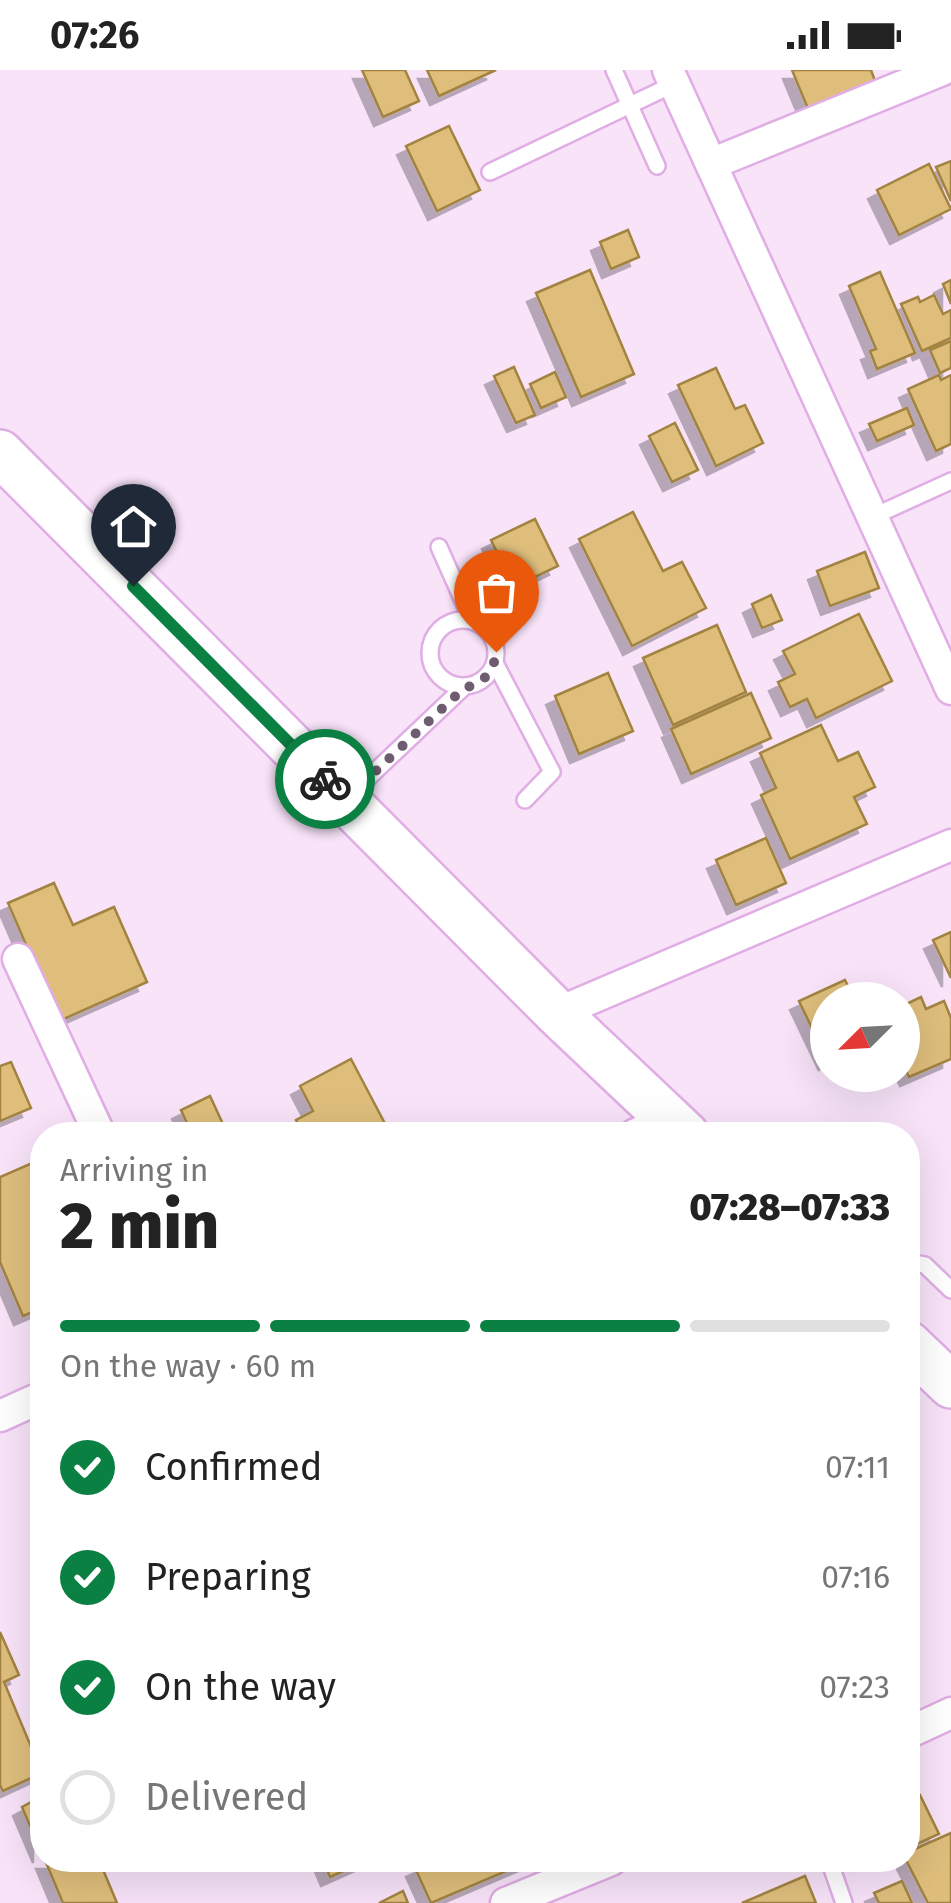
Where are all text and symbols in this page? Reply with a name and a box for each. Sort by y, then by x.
text: 07:26 [50,12,139,58]
pin [91,484,176,587]
icon: home [106,499,161,554]
pin [454,550,539,653]
icon: bag [469,565,524,620]
courier [275,729,375,829]
icon: bike [298,752,353,807]
north arrow [810,982,920,1092]
map controls [810,982,920,1092]
text: Arriving in [60,1151,208,1189]
text: 07:28–07:33 [689,1184,890,1230]
text: 2 min [60,1187,219,1265]
text: On the way · 60 m [60,1347,316,1385]
icon: check [60,1440,115,1495]
text: Confirmed [145,1444,323,1490]
text: 07:11 [825,1448,890,1486]
icon: check [60,1550,115,1605]
text: Preparing [145,1554,311,1600]
text: 07:16 [821,1558,890,1596]
icon: check [60,1660,115,1715]
text: On the way [145,1664,336,1710]
text: 07:23 [819,1668,890,1706]
text: Delivered [145,1774,308,1820]

